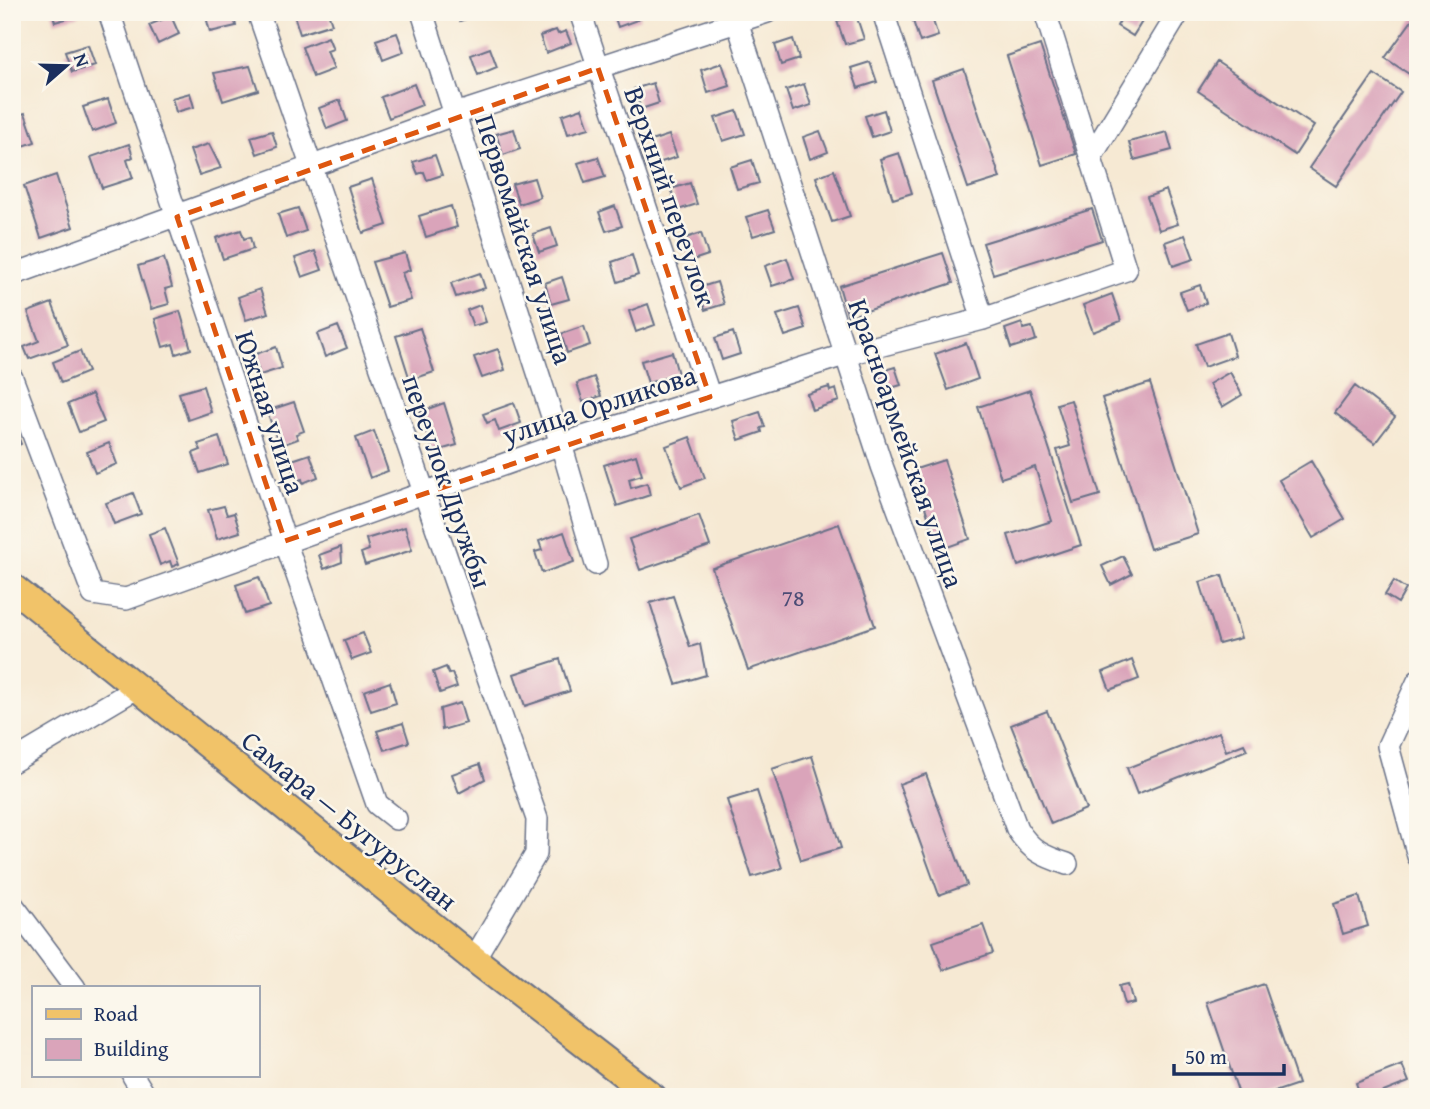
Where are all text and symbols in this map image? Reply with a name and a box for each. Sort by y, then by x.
north arrow [32,32,102,102]
text: N [67,49,97,71]
street label: Верхний переулок [614,81,728,312]
street label: Первомайская улица [465,109,585,370]
street label: Красноармейская улица [838,293,976,594]
street label: Южная улица [225,325,317,500]
street label: улица Орликова [496,353,702,455]
street label: переулок Дружбы [392,369,504,593]
house number: 78 [781,580,805,615]
street label: Самара — Бугуруслан [233,720,467,920]
legend [32,986,259,1078]
text: Road [94,998,139,1029]
scale bar [1174,1032,1285,1076]
text: Building [94,1033,169,1064]
text: 50 m [1185,1041,1227,1072]

